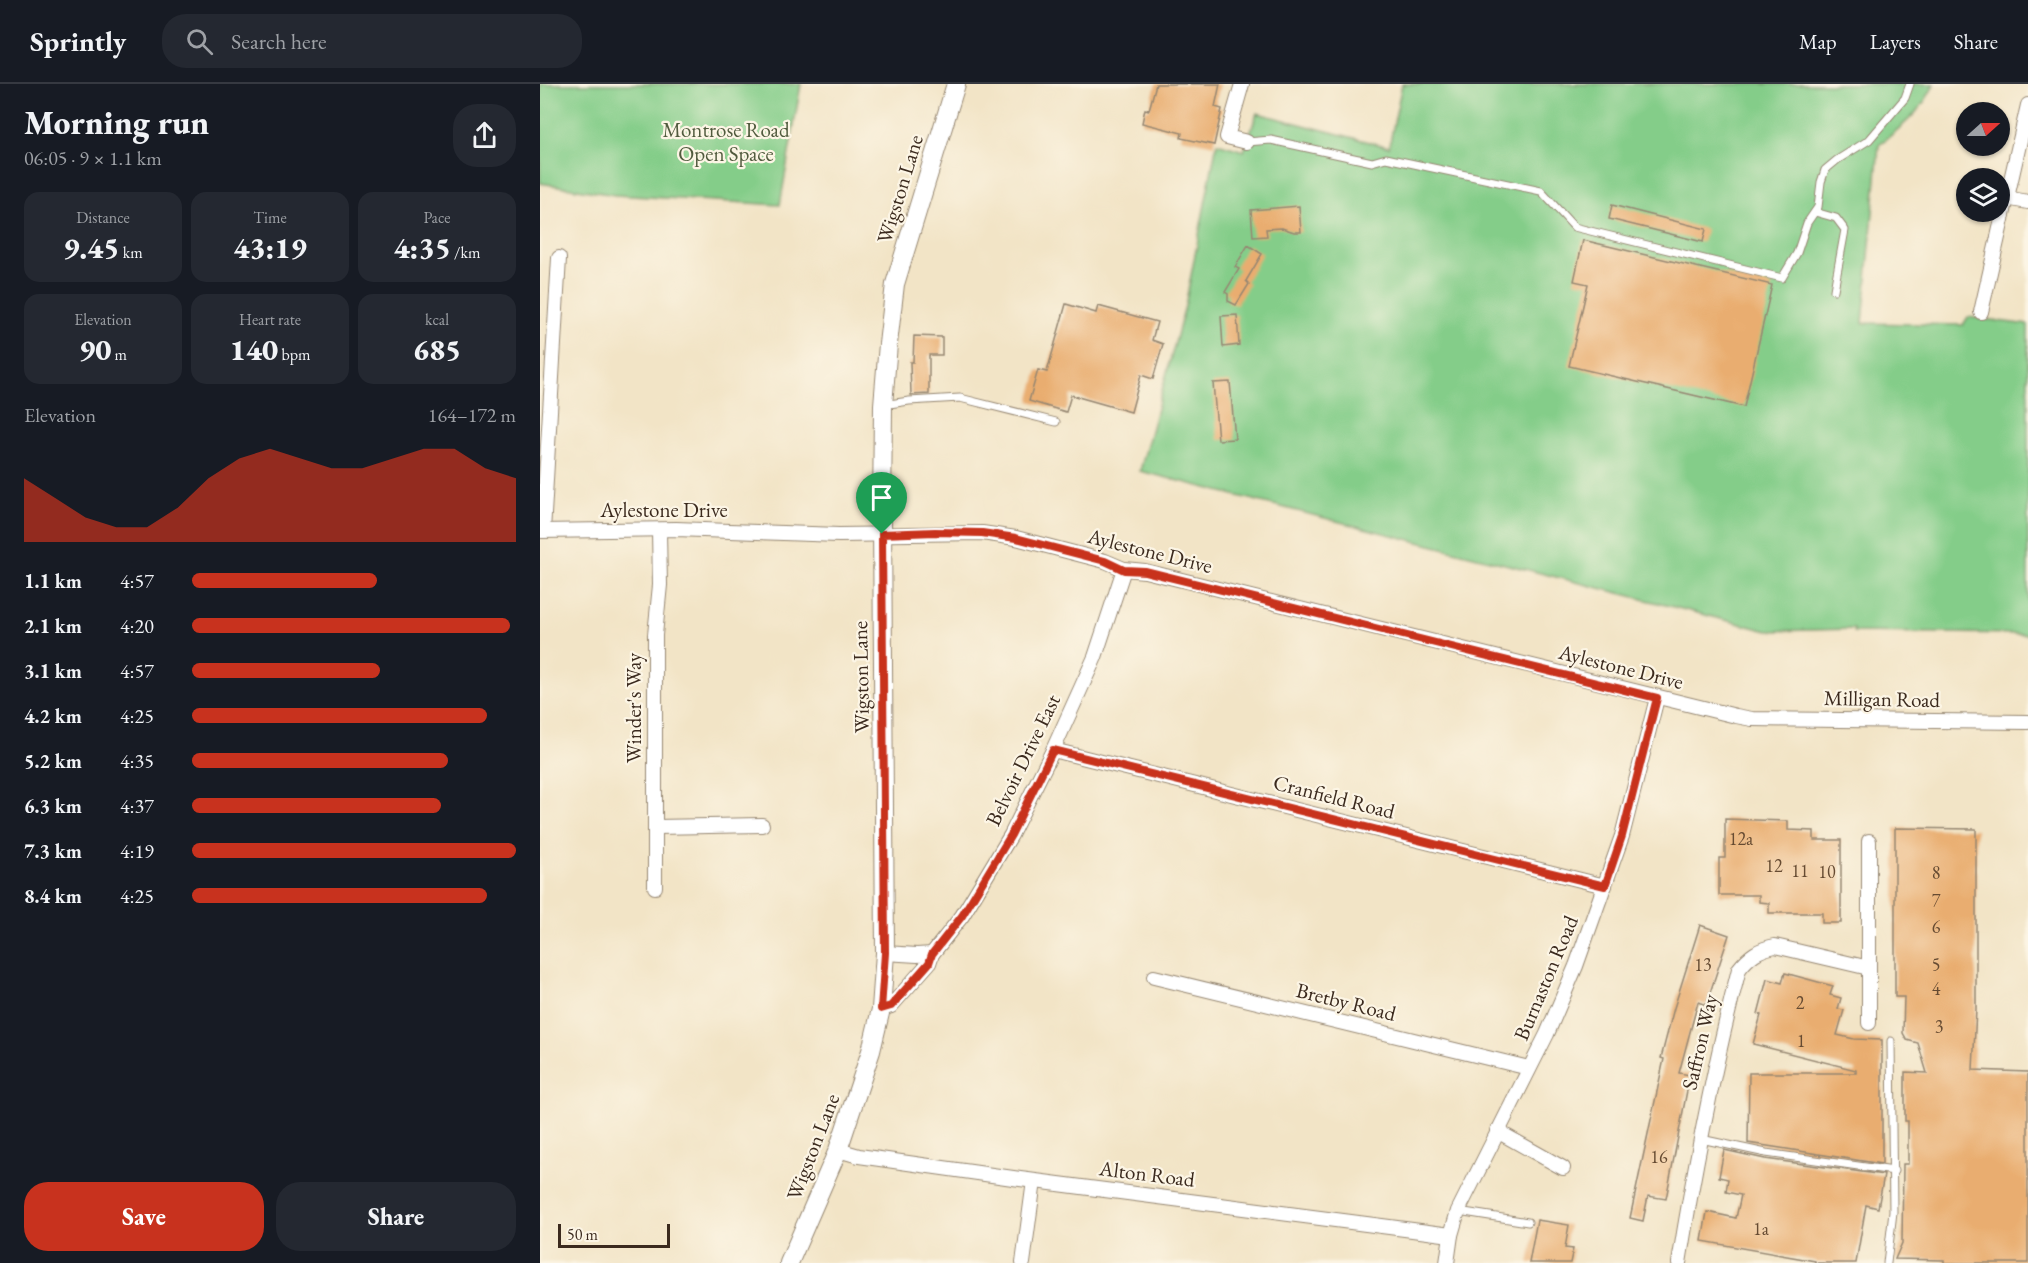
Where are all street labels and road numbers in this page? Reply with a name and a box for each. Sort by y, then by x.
street label: Wigston Lane [870,131,929,246]
street label: Aylestone Drive [599,496,728,523]
street label: Aylestone Drive [1084,522,1215,579]
street label: Wigston Lane [846,621,875,733]
street label: Aylestone Drive [1555,638,1686,695]
street label: Winder's Way [620,652,647,763]
street label: Milligan Road [1824,684,1941,713]
street label: Belvoir Drive East [979,689,1066,830]
street label: Cranfield Road [1271,768,1398,825]
street label: Burnaston Road [1507,911,1584,1044]
street label: Bretby Road [1293,976,1399,1027]
street label: Saffron Way [1675,991,1724,1092]
street label: Wigston Lane [780,1090,845,1204]
street label: Alton Road [1097,1154,1197,1193]

